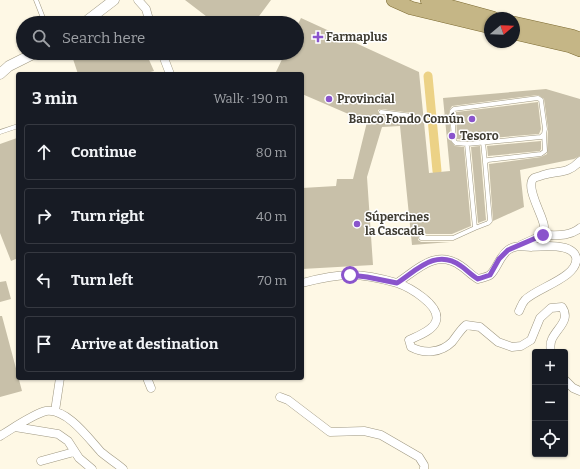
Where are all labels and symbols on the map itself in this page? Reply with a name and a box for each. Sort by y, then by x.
north arrow [484,12,520,48]
place label: Farmaplus [326,30,387,44]
marker: Farmaplus [313,32,323,42]
place label: Provincial [337,92,395,106]
marker: Provincial [324,94,334,104]
place label: Banco Fondo Común [349,112,464,126]
marker: Banco Fondo Común [467,114,477,124]
place label: Tesoro [460,129,499,143]
marker: Tesoro [447,131,457,141]
place label: Súpercines la Cascada [365,210,429,238]
marker: Súpercines la Cascada [352,219,362,229]
route end [534,226,552,244]
route start [341,266,359,284]

